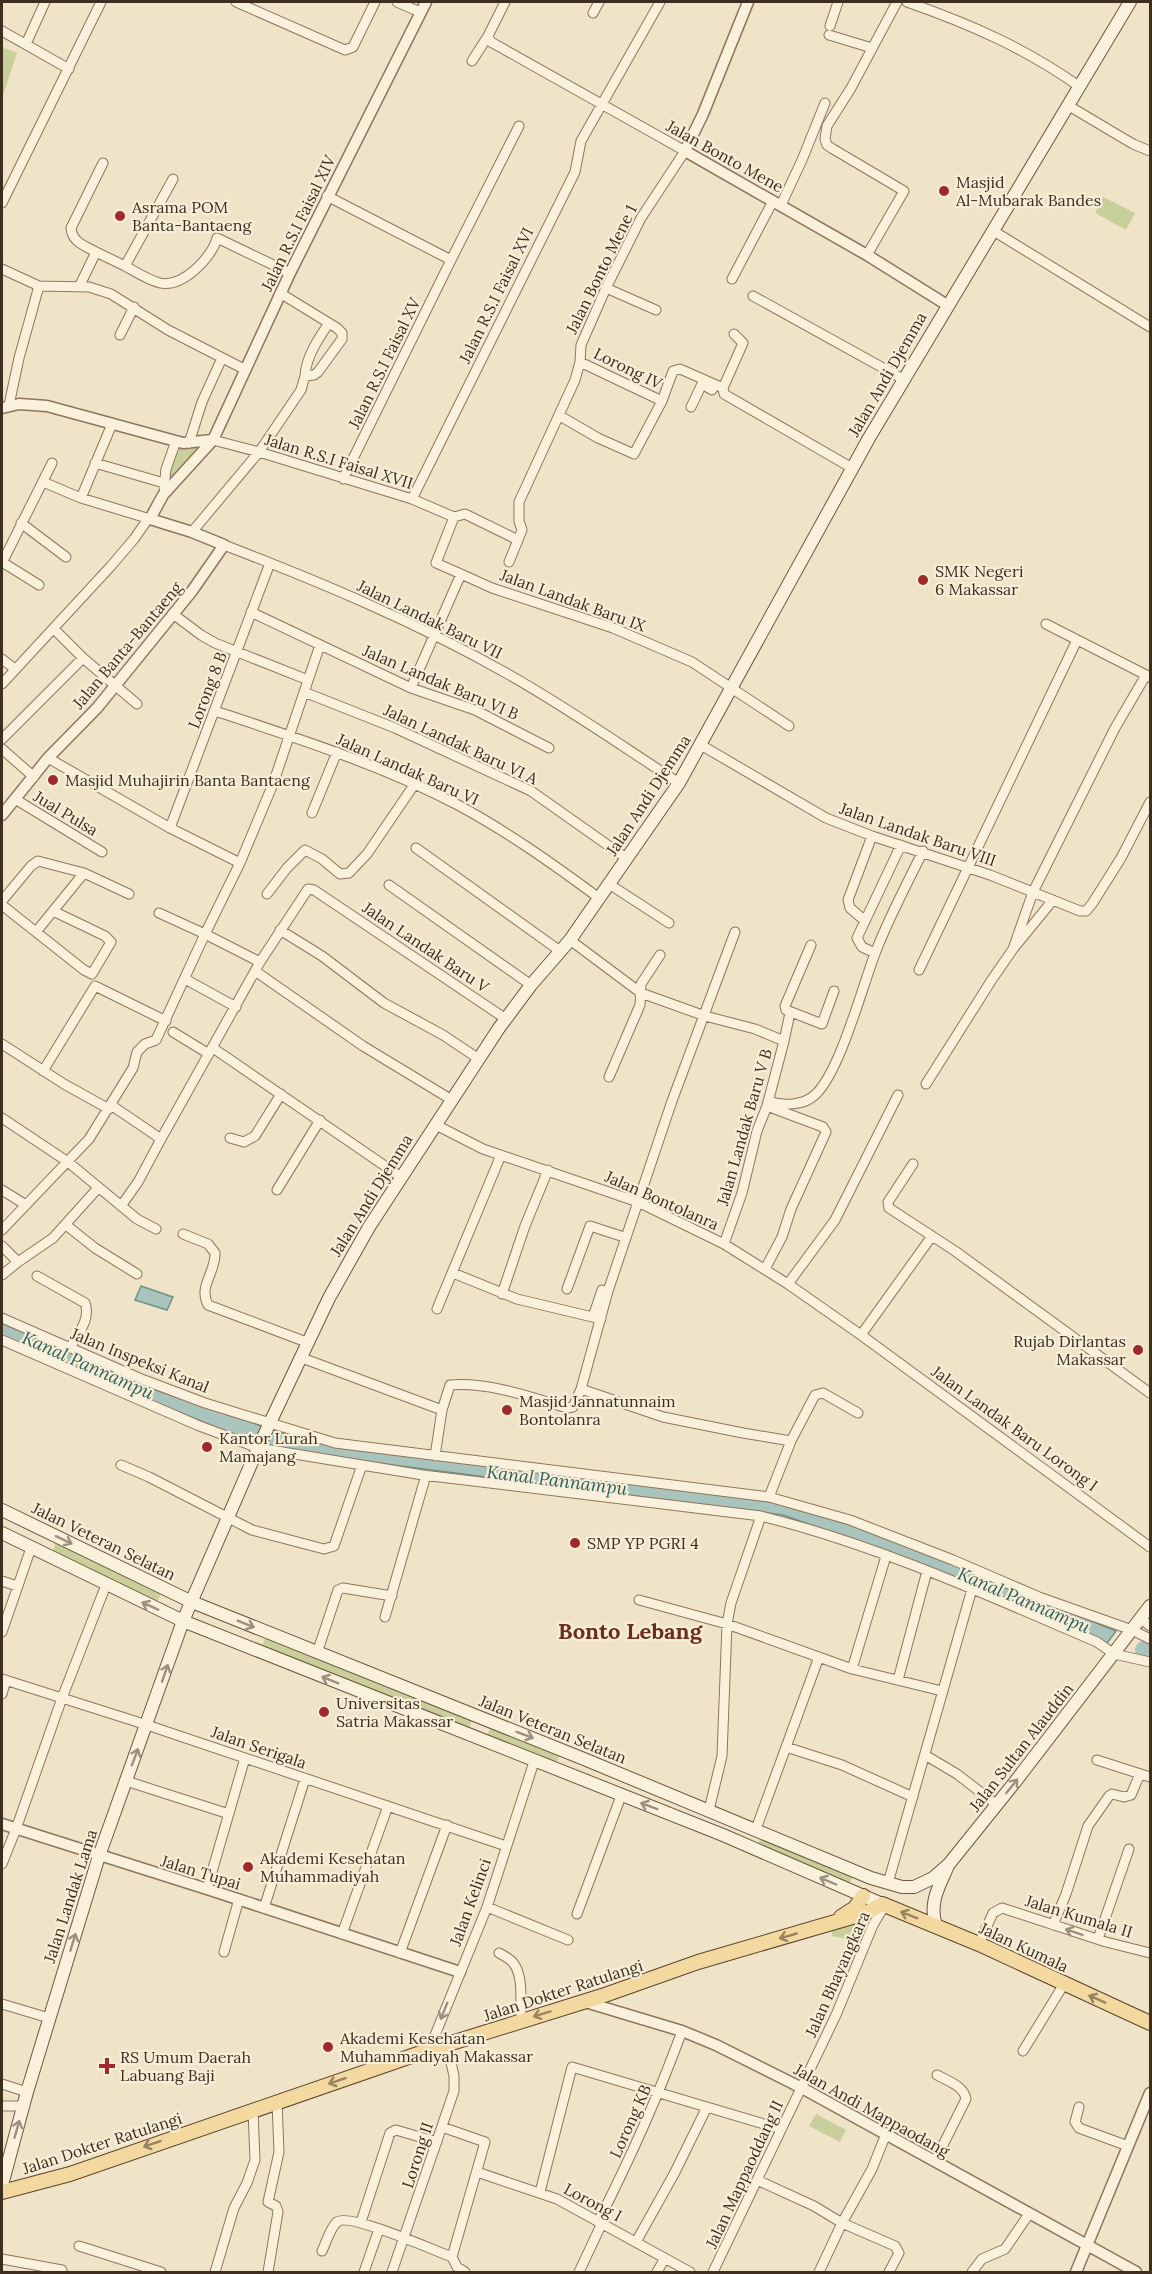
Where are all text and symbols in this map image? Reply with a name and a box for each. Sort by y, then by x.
street label: Jalan Bonto Mene [662,115,787,197]
street label: Jalan R.S.I Faisal XIV [256,151,340,295]
place label: Masjid Al-Mubarak Bandes [955,172,1101,210]
marker: Masjid Al-Mubarak Bandes [937,184,951,198]
place label: Asrama POM Banta-Bantaeng [131,197,252,235]
street label: Jalan Bonto Mene 1 [561,201,641,338]
marker: Asrama POM Banta-Bantaeng [113,209,127,223]
street label: Jalan R.S.I Faisal XVI [454,224,538,367]
street label: Jalan R.S.I Faisal XV [343,294,425,433]
street label: Jalan Andi Djemma [843,308,931,441]
street label: Lorong IV [591,343,666,393]
street label: Jalan R.S.I Faisal XVII [262,429,416,493]
place label: SMK Negeri 6 Makassar [935,561,1023,599]
street label: Jalan Landak Baru IX [497,564,649,636]
marker: SMK Negeri 6 Makassar [916,573,930,587]
street label: Jalan Landak Baru VII [353,575,506,663]
street label: Jalan Banta-Bantaeng [67,576,187,713]
street label: Jalan Landak Baru VI B [359,640,522,724]
street label: Lorong 8 B [183,649,231,731]
street label: Jalan Landak Baru VI A [381,700,541,788]
street label: Jalan Landak Baru VI [334,729,482,809]
street label: Jalan Andi Djemma [601,731,695,860]
place label: Masjid Muhajirin Banta Bantaeng [65,770,311,790]
marker: Masjid Muhajirin Banta Bantaeng [46,773,60,787]
street label: Jual Pulsa [29,785,102,840]
street label: Jalan Landak Baru VIII [836,797,999,870]
street label: Jalan Landak Baru V [358,897,493,997]
street label: Jalan Landak Baru V B [712,1046,776,1209]
street label: Jalan Andi Djemma [325,1130,417,1261]
street label: Jalan Bontolanra [601,1166,722,1234]
street label: Jalan Inspeksi Kanal [67,1323,212,1397]
water label: Kanal Pannampu [19,1326,158,1404]
place label: Rujab Dirlantas Makassar [1013,1331,1126,1369]
marker: Rujab Dirlantas Makassar [1131,1343,1145,1357]
street label: Jalan Landak Baru Lorong I [927,1360,1102,1495]
place label: Masjid Jannatunnaim Bontolanra [519,1391,676,1429]
marker: Masjid Jannatunnaim Bontolanra [500,1403,514,1417]
place label: Kantor Lurah Mamajang [219,1428,318,1466]
marker: Kantor Lurah Mamajang [200,1440,214,1454]
water label: Kanal Pannampu [485,1460,629,1500]
street label: Jalan Veteran Selatan [28,1497,179,1585]
place label: SMP YP PGRI 4 [587,1533,699,1553]
one-way arrow [54,1535,72,1546]
marker: SMP YP PGRI 4 [568,1536,582,1550]
water label: Kanal Pannampu [954,1562,1094,1638]
one-way arrow [141,1600,159,1611]
district label: Bonto Lebang [558,1617,703,1645]
one-way arrow [236,1619,255,1630]
one-way arrow [160,1664,171,1683]
one-way arrow [322,1674,340,1685]
street label: Jalan Sultan Alauddin [964,1679,1077,1816]
street label: Jalan Veteran Selatan [475,1690,630,1768]
place label: Universitas Satria Makassar [336,1693,453,1731]
marker: Universitas Satria Makassar [317,1705,331,1719]
street label: Jalan Serigala [208,1721,309,1773]
one-way arrow [515,1731,533,1742]
one-way arrow [130,1748,141,1767]
one-way arrow [1005,1779,1018,1795]
one-way arrow [640,1800,658,1811]
street label: Jalan Landak Lama [39,1827,101,1966]
place label: Akademi Kesehatan Muhammadiyah [259,1848,406,1886]
street label: Jalan Tupai [158,1850,243,1894]
street label: Jalan Kelinci [445,1856,495,1949]
marker: Akademi Kesehatan Muhammadiyah [241,1860,255,1874]
one-way arrow [820,1875,838,1886]
street label: Jalan Kumala II [1022,1890,1135,1942]
street label: Jalan Bhayangkara [800,1908,874,2041]
one-way arrow [900,1909,919,1920]
street label: Jalan Kumala [975,1917,1072,1976]
one-way arrow [1065,1925,1084,1936]
one-way arrow [779,1931,798,1942]
one-way arrow [68,1933,79,1952]
street label: Jalan Dokter Ratulangi [480,1955,645,2026]
one-way arrow [1089,1992,1107,2004]
one-way arrow [438,2001,449,2020]
one-way arrow [533,2009,552,2020]
place label: Akademi Kesehatan Muhammadiyah Makassar [339,2028,533,2066]
marker: Akademi Kesehatan Muhammadiyah Makassar [321,2040,335,2054]
place label: RS Umum Daerah Labuang Baji [120,2047,252,2085]
marker: RS Umum Daerah Labuang Baji [98,2057,116,2075]
street label: Jalan Andi Mappaodang [790,2058,954,2162]
one-way arrow [328,2077,347,2088]
street label: Lorong KB [605,2081,655,2161]
street label: Jalan Mappaoddang II [700,2097,787,2252]
street label: Jalan Dokter Ratulangi [19,2108,184,2179]
street label: Lorong II [397,2119,437,2191]
one-way arrow [12,2120,23,2139]
one-way arrow [144,2140,162,2151]
street label: Lorong I [561,2178,625,2226]

